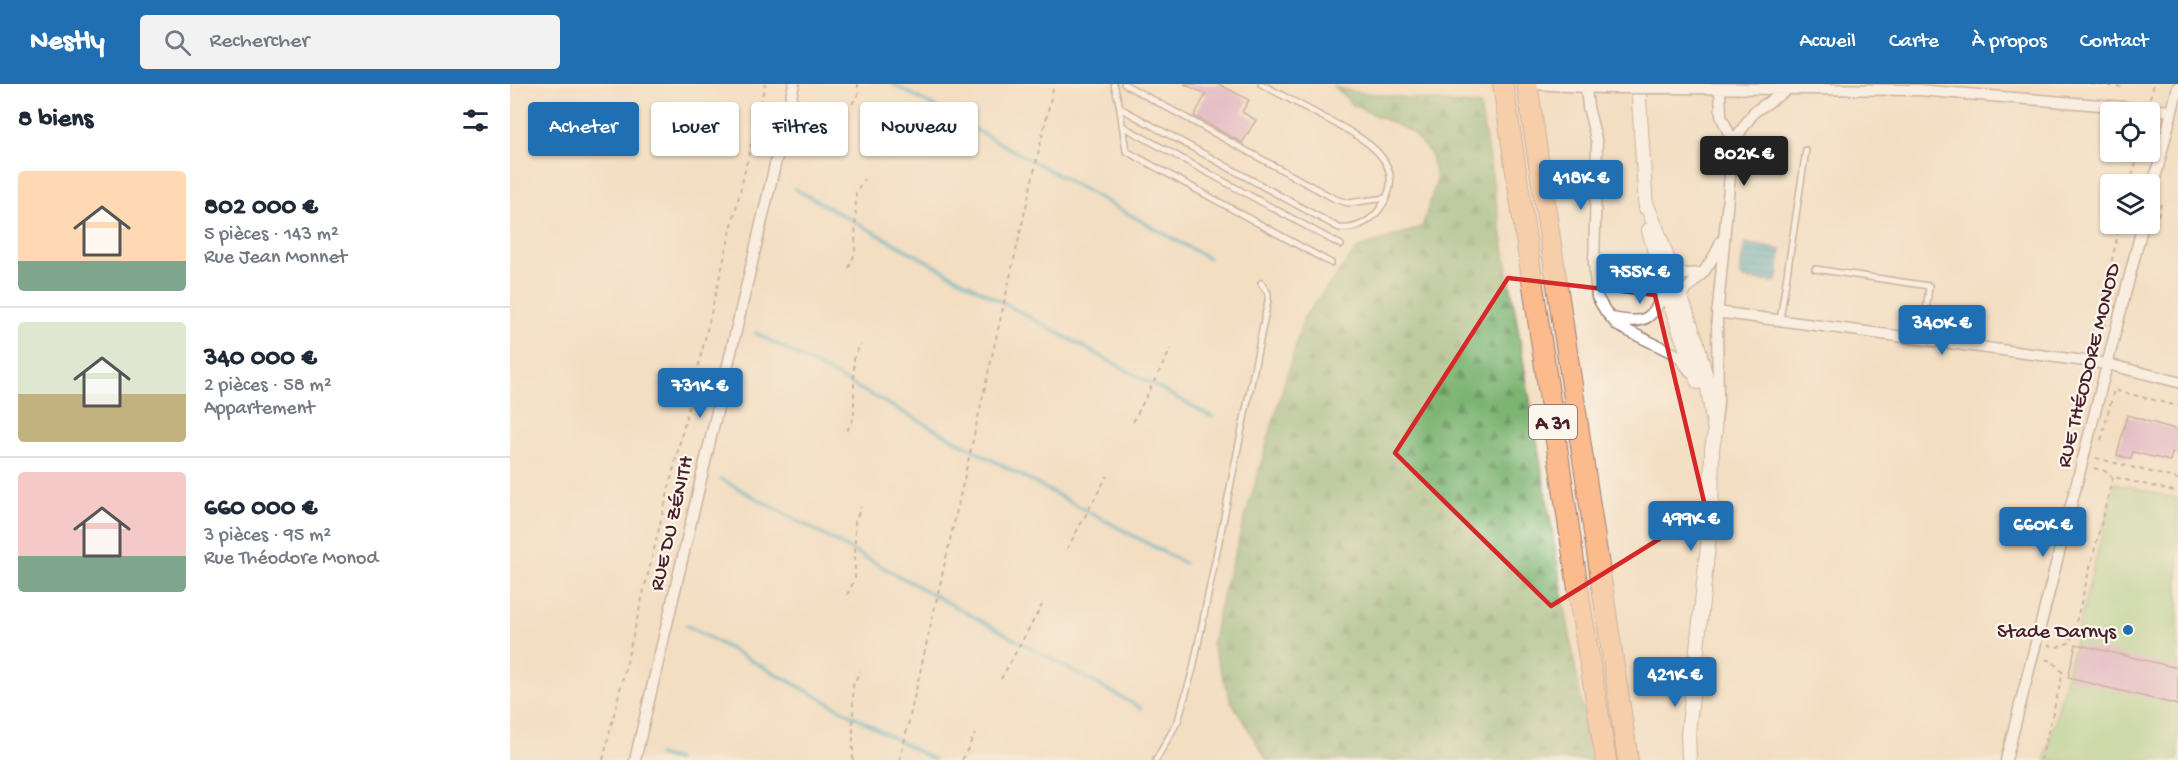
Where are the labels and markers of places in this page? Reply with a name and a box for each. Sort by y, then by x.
pin: 802K € [1695,136,1793,187]
pin: 418K € [1532,160,1630,211]
pin: 755K € [1591,254,1689,305]
pin: 340K € [1893,305,1991,356]
pin: 731K € [651,368,749,419]
pin: 499K € [1642,501,1740,552]
pin: 660K € [1994,507,2092,558]
place label: Stade Darnys [1997,621,2117,646]
marker: Stade Darnys [2121,623,2135,637]
pin: 421K € [1626,657,1724,708]

